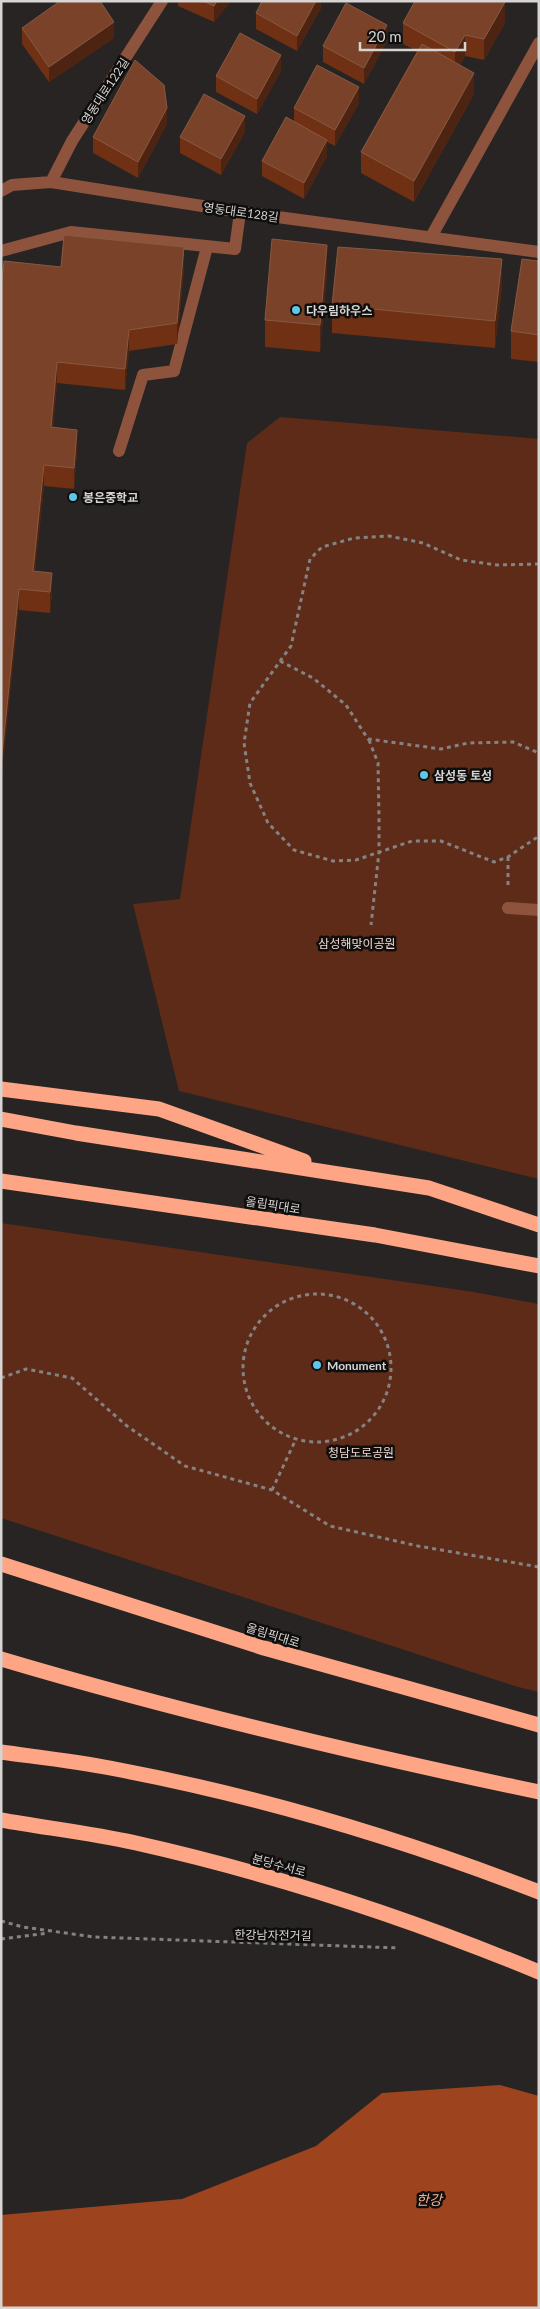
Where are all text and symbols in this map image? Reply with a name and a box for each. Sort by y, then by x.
scale bar [360,20,465,52]
text: 20 m [368,27,402,45]
street label: 영동대로122길 [78,55,132,127]
street label: 영동대로128길 [202,199,280,225]
place label: 다우림하우스 [306,303,372,318]
marker: 다우림하우스 [290,304,302,316]
place label: 봉은중학교 [83,490,138,505]
marker: 봉은중학교 [67,491,79,503]
place label: 삼성동 토성 [434,768,492,783]
marker: 삼성동 토성 [418,769,430,781]
park label: 삼성해맞이공원 [318,936,396,951]
street label: 올림픽대로 [245,1193,301,1217]
place label: Monument [327,1358,387,1373]
marker: Monument [311,1359,323,1371]
park label: 청담도로공원 [328,1445,394,1460]
street label: 올림픽대로 [244,1620,302,1650]
street label: 분당수서로 [250,1851,308,1879]
street label: 한강남자전거길 [234,1927,312,1943]
water label: 한강 [416,2191,444,2208]

